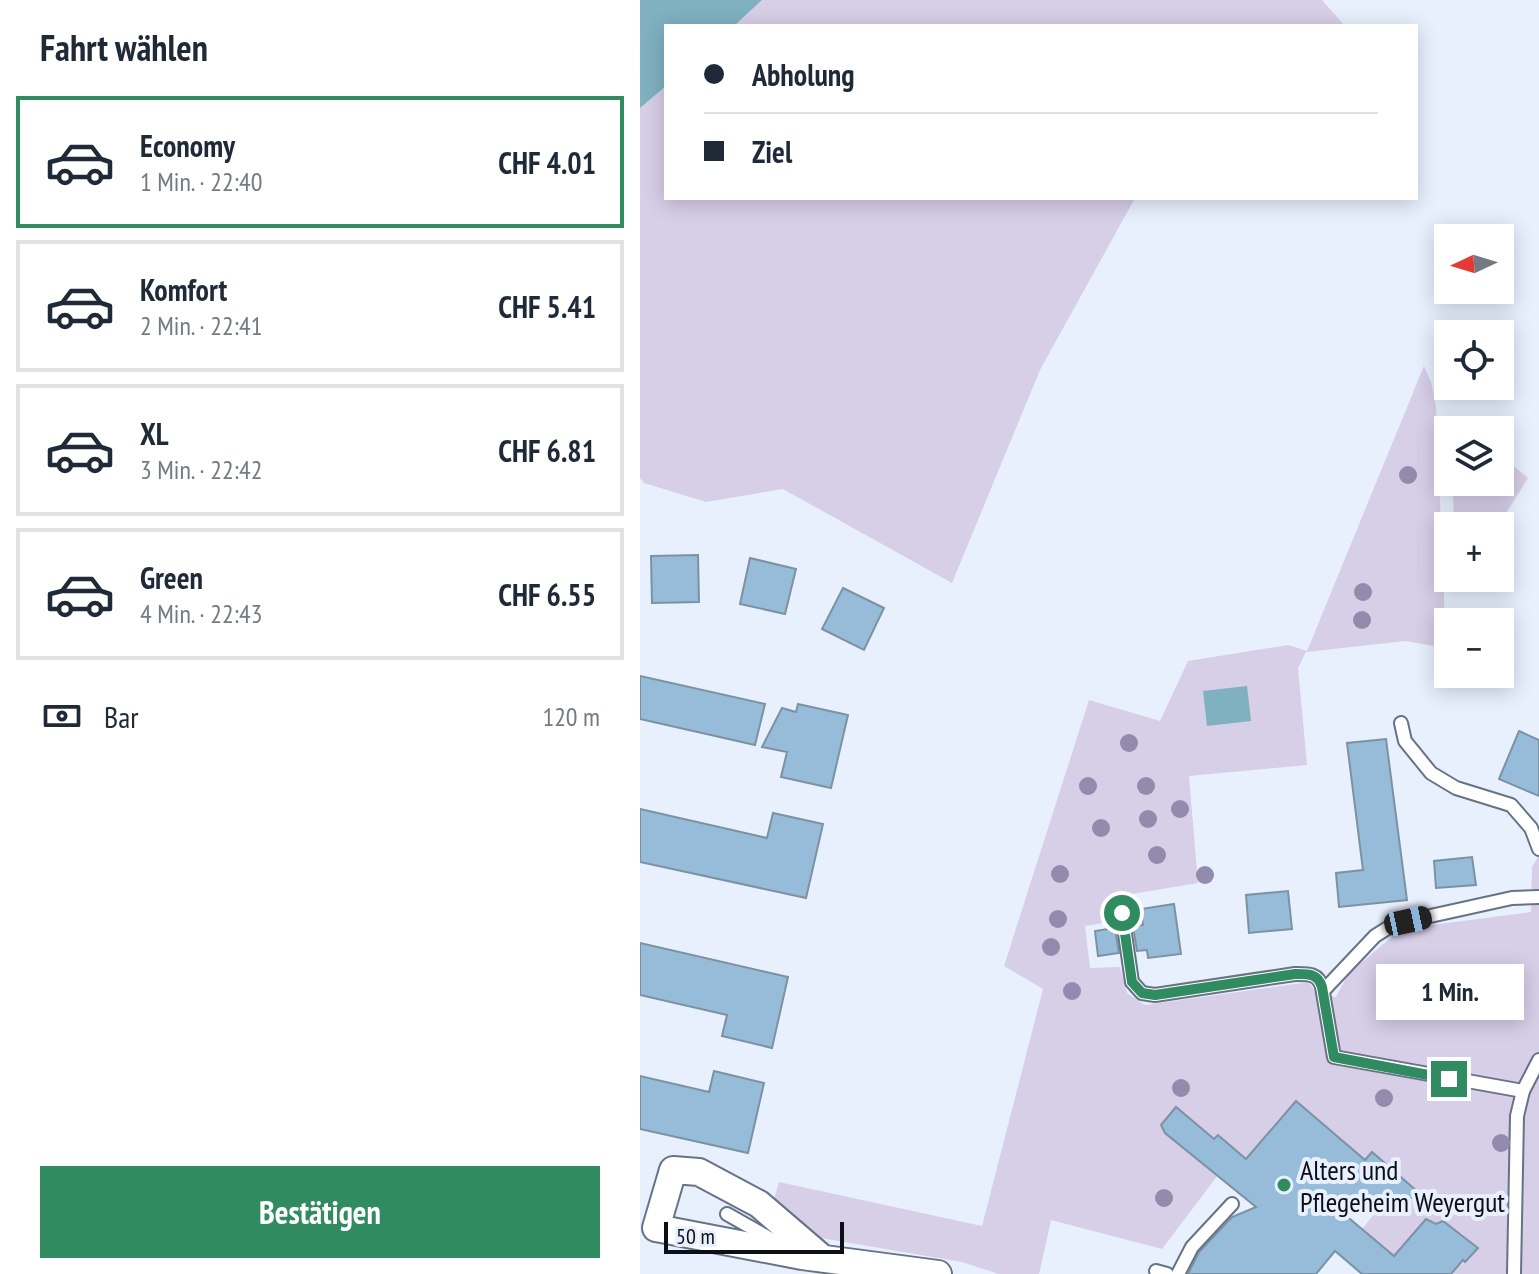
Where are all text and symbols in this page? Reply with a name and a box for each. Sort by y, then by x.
text: Fahrt wählen [40,24,208,71]
text: Abholung [752,55,855,94]
icon: car [44,126,116,198]
text: Economy [140,126,235,165]
text: Ziel [752,132,792,171]
text: CHF 4.01 [498,143,596,182]
text: 1 Min. · 22:40 [140,165,262,198]
north arrow [1434,224,1514,304]
map controls [1434,224,1514,688]
icon: car [44,270,116,342]
text: Komfort [140,270,227,309]
text: CHF 5.41 [498,287,596,326]
text: 2 Min. · 22:41 [140,309,262,342]
button: locate [1434,320,1514,400]
icon: car [44,414,116,486]
text: XL [140,414,169,453]
button: layers [1434,416,1514,496]
text: CHF 6.81 [498,431,596,470]
text: 3 Min. · 22:42 [140,453,262,486]
button: + [1434,512,1514,592]
icon: car [44,558,116,630]
text: Green [140,558,203,597]
text: CHF 6.55 [498,575,596,614]
text: 4 Min. · 22:43 [140,597,262,630]
button: − [1434,608,1514,688]
icon: cash [40,694,84,738]
text: Bar [104,697,138,736]
text: 120 m [542,700,600,733]
route start [1104,895,1140,931]
car [1382,904,1434,938]
callout: 1 Min. [1375,963,1523,1019]
text: 1 Min. [1421,975,1479,1008]
route end [1431,1061,1467,1097]
place label: Alters und Pflegeheim Weyergut [1300,1151,1505,1220]
button: Bestätigen [40,1166,600,1258]
marker: Alters und Pflegeheim Weyergut [1275,1176,1293,1194]
scale bar [664,1218,844,1254]
text: 50 m [676,1222,715,1250]

